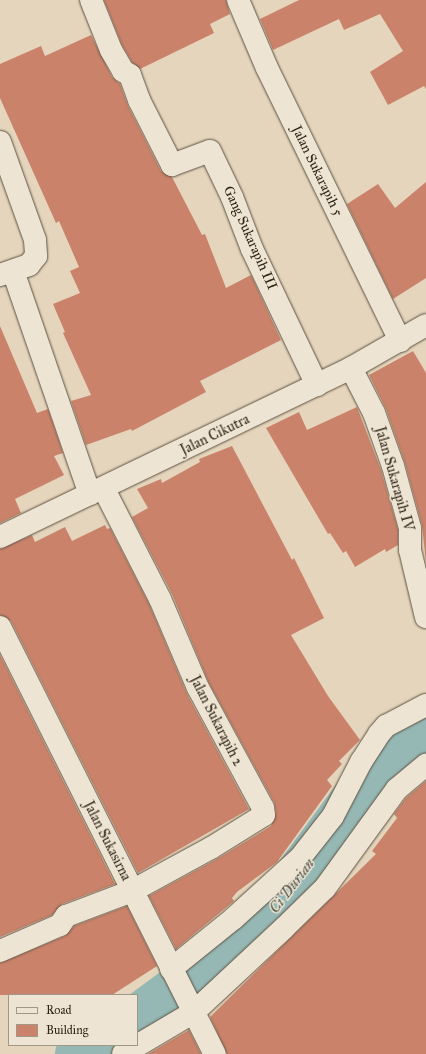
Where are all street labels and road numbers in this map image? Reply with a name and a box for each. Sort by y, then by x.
street label: Jalan Sukarapih 5 [288,123,346,219]
street label: Gang Sukarapih III [220,183,280,293]
street label: Jalan Cikutra [178,411,252,459]
street label: Jalan Sukarapih IV [371,425,417,533]
street label: Jalan Sukarapih 2 [186,673,246,769]
street label: Jalan Sukasirna [80,798,134,884]

